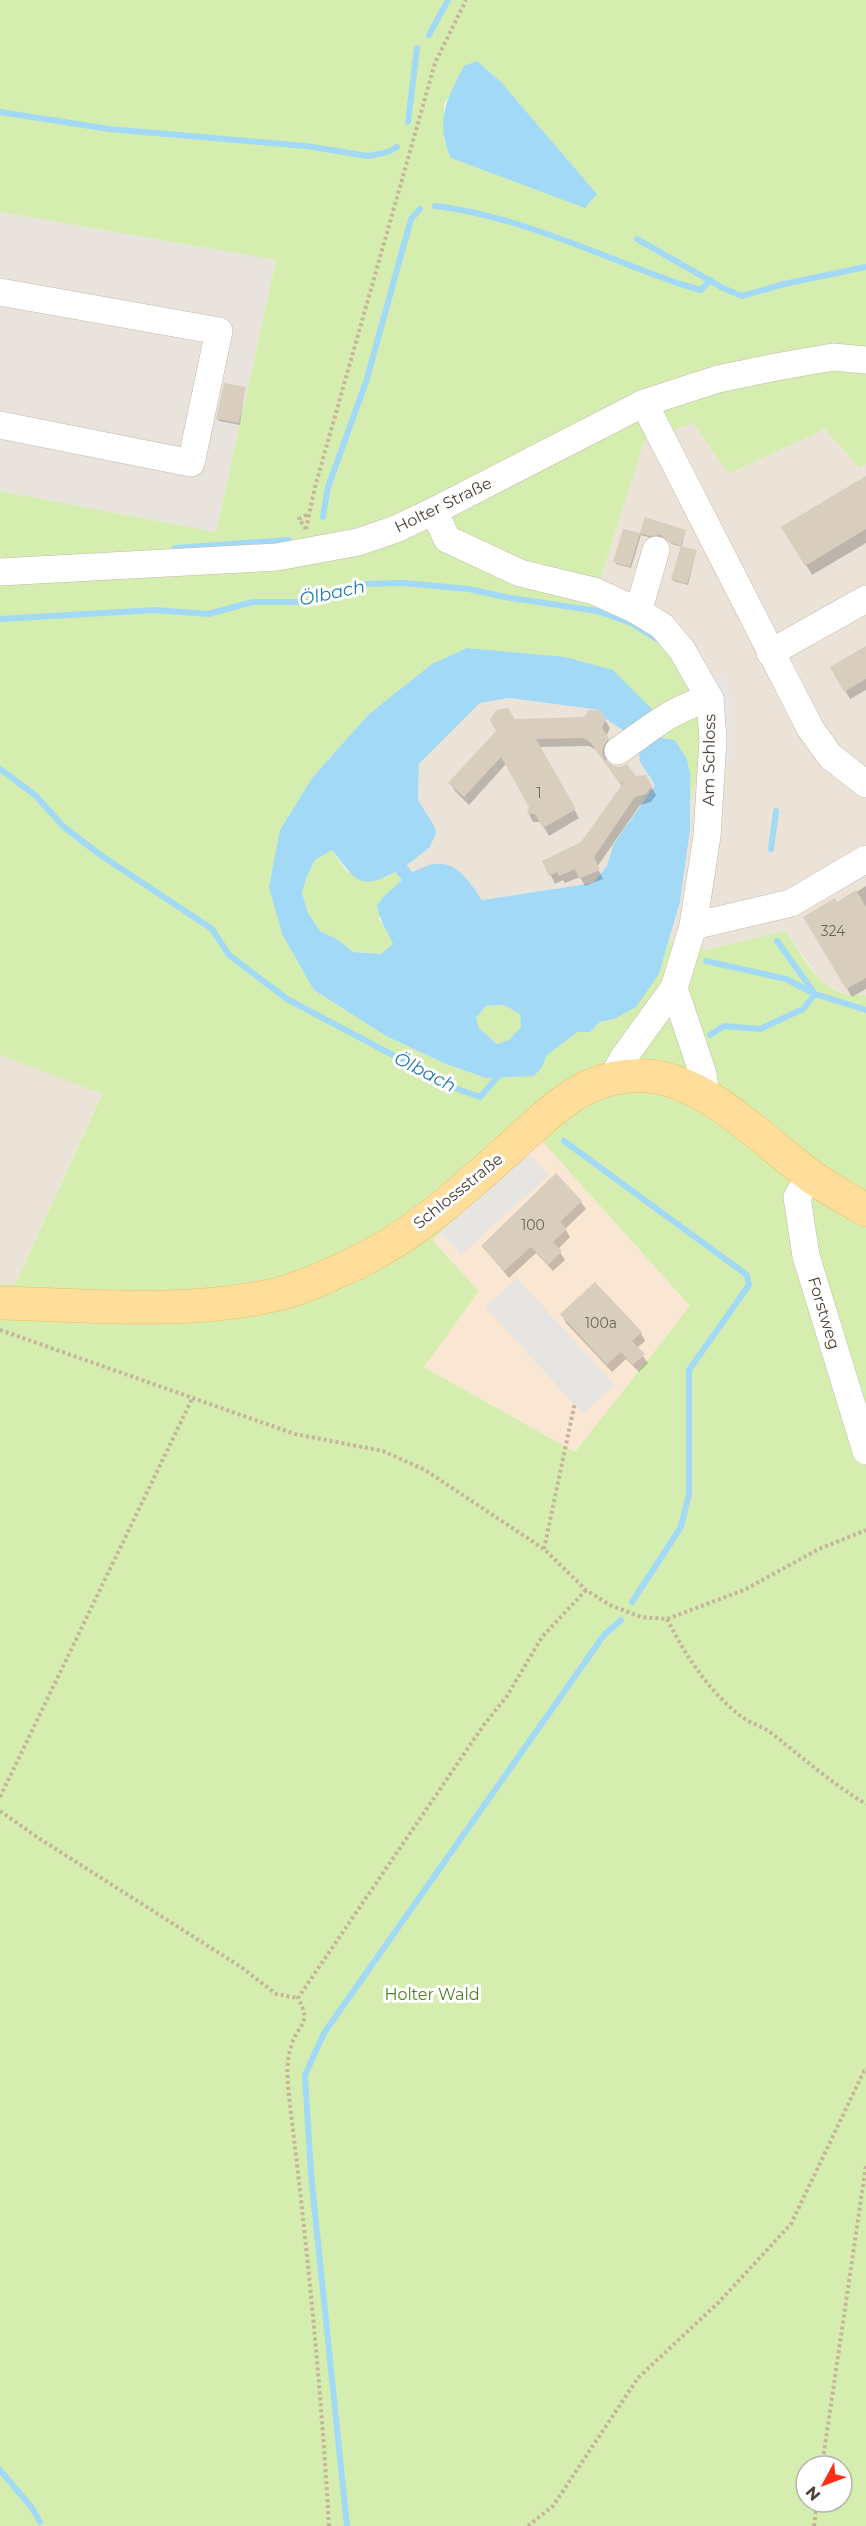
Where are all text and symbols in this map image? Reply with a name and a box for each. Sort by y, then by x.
street label: Holter Straße [391,473,495,537]
water label: Ölbach [297,575,367,611]
street label: Am Schloss [699,714,719,806]
house number: 1 [536,784,542,802]
house number: 324 [821,922,846,940]
water label: Ölbach [390,1047,460,1097]
street label: Schlossstraße [410,1149,506,1233]
house number: 100 [521,1216,545,1234]
street label: Forstweg [804,1274,844,1352]
house number: 100a [585,1314,617,1332]
park label: Holter Wald [384,1985,480,2004]
north arrow [794,2454,854,2514]
text: N [802,2482,824,2505]

